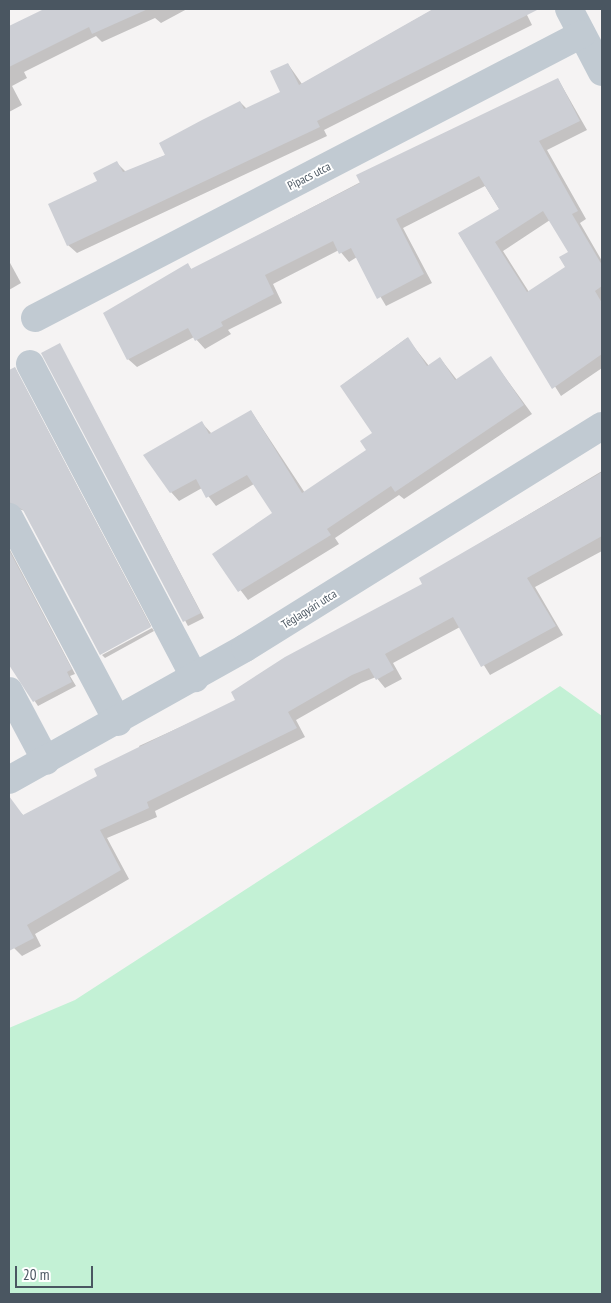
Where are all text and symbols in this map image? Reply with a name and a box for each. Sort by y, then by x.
street label: Pipacs utca [285,159,333,193]
street label: Téglagyári utca [279,586,339,632]
scale bar [18,1256,95,1288]
text: 20 m [23,1265,49,1284]

